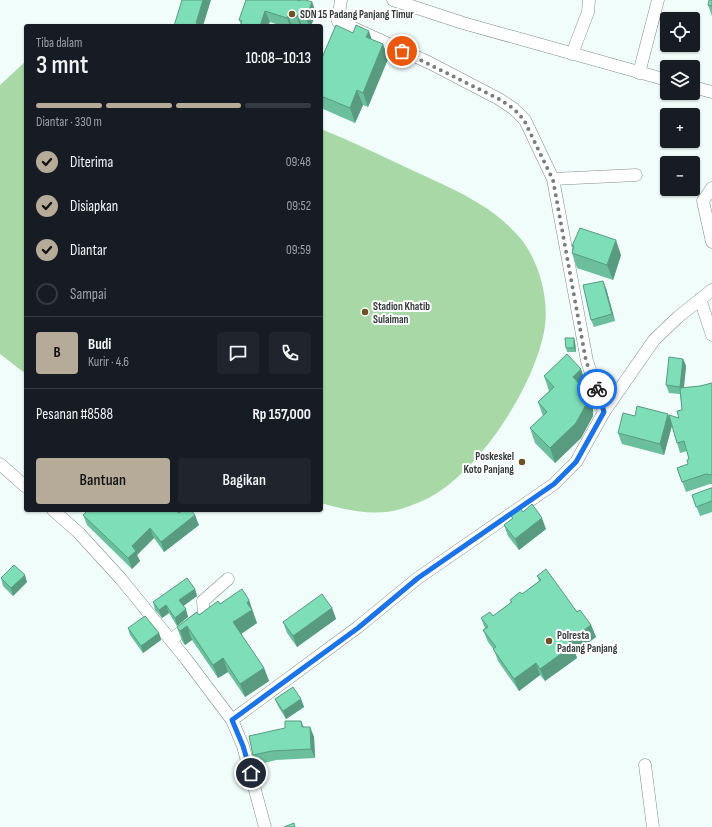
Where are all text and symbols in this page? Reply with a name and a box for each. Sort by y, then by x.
place label: SDN 15 Padang Panjang Timur [300,8,414,21]
marker: SDN 15 Padang Panjang Timur [287,9,297,19]
map controls [660,12,700,196]
button: locate [660,12,700,52]
pin [385,34,419,68]
text: Tiba dalam [36,35,82,51]
icon: bag [391,40,413,62]
text: 10:08–10:13 [245,49,311,68]
text: 3 mnt [36,50,88,81]
button: layers [660,60,700,100]
button: + [660,108,700,148]
text: Diantar · 330 m [36,114,102,130]
icon: check [36,151,58,173]
text: Diterima [70,153,113,172]
text: 09:48 [286,154,311,170]
button: − [660,156,700,196]
icon: check [36,195,58,217]
text: Disiapkan [70,197,118,216]
text: 09:52 [286,198,311,214]
icon: check [36,239,58,261]
text: Diantar [70,241,107,260]
text: 09:59 [286,242,311,258]
text: Sampai [70,285,107,304]
place label: Stadion Khatib Sulaiman [373,300,430,326]
marker: Stadion Khatib Sulaiman [360,307,370,317]
button: chat [217,332,259,374]
button: phone [269,332,311,374]
text: Budi [88,335,111,354]
text: B [53,343,61,362]
text: Kurir · 4.6 [88,354,129,370]
courier [577,369,617,409]
icon: bike [586,378,608,400]
text: Pesanan #8588 [36,405,113,424]
text: Rp 157,000 [252,405,311,424]
place label: Poskeskel Koto Panjang [463,450,514,476]
marker: Poskeskel Koto Panjang [517,457,527,467]
button: Bantuan [36,458,170,504]
button: Bagikan [178,458,311,504]
place label: Polresta Padang Panjang [557,629,618,655]
marker: Polresta Padang Panjang [544,636,554,646]
pin [234,756,268,790]
icon: home [240,762,262,784]

